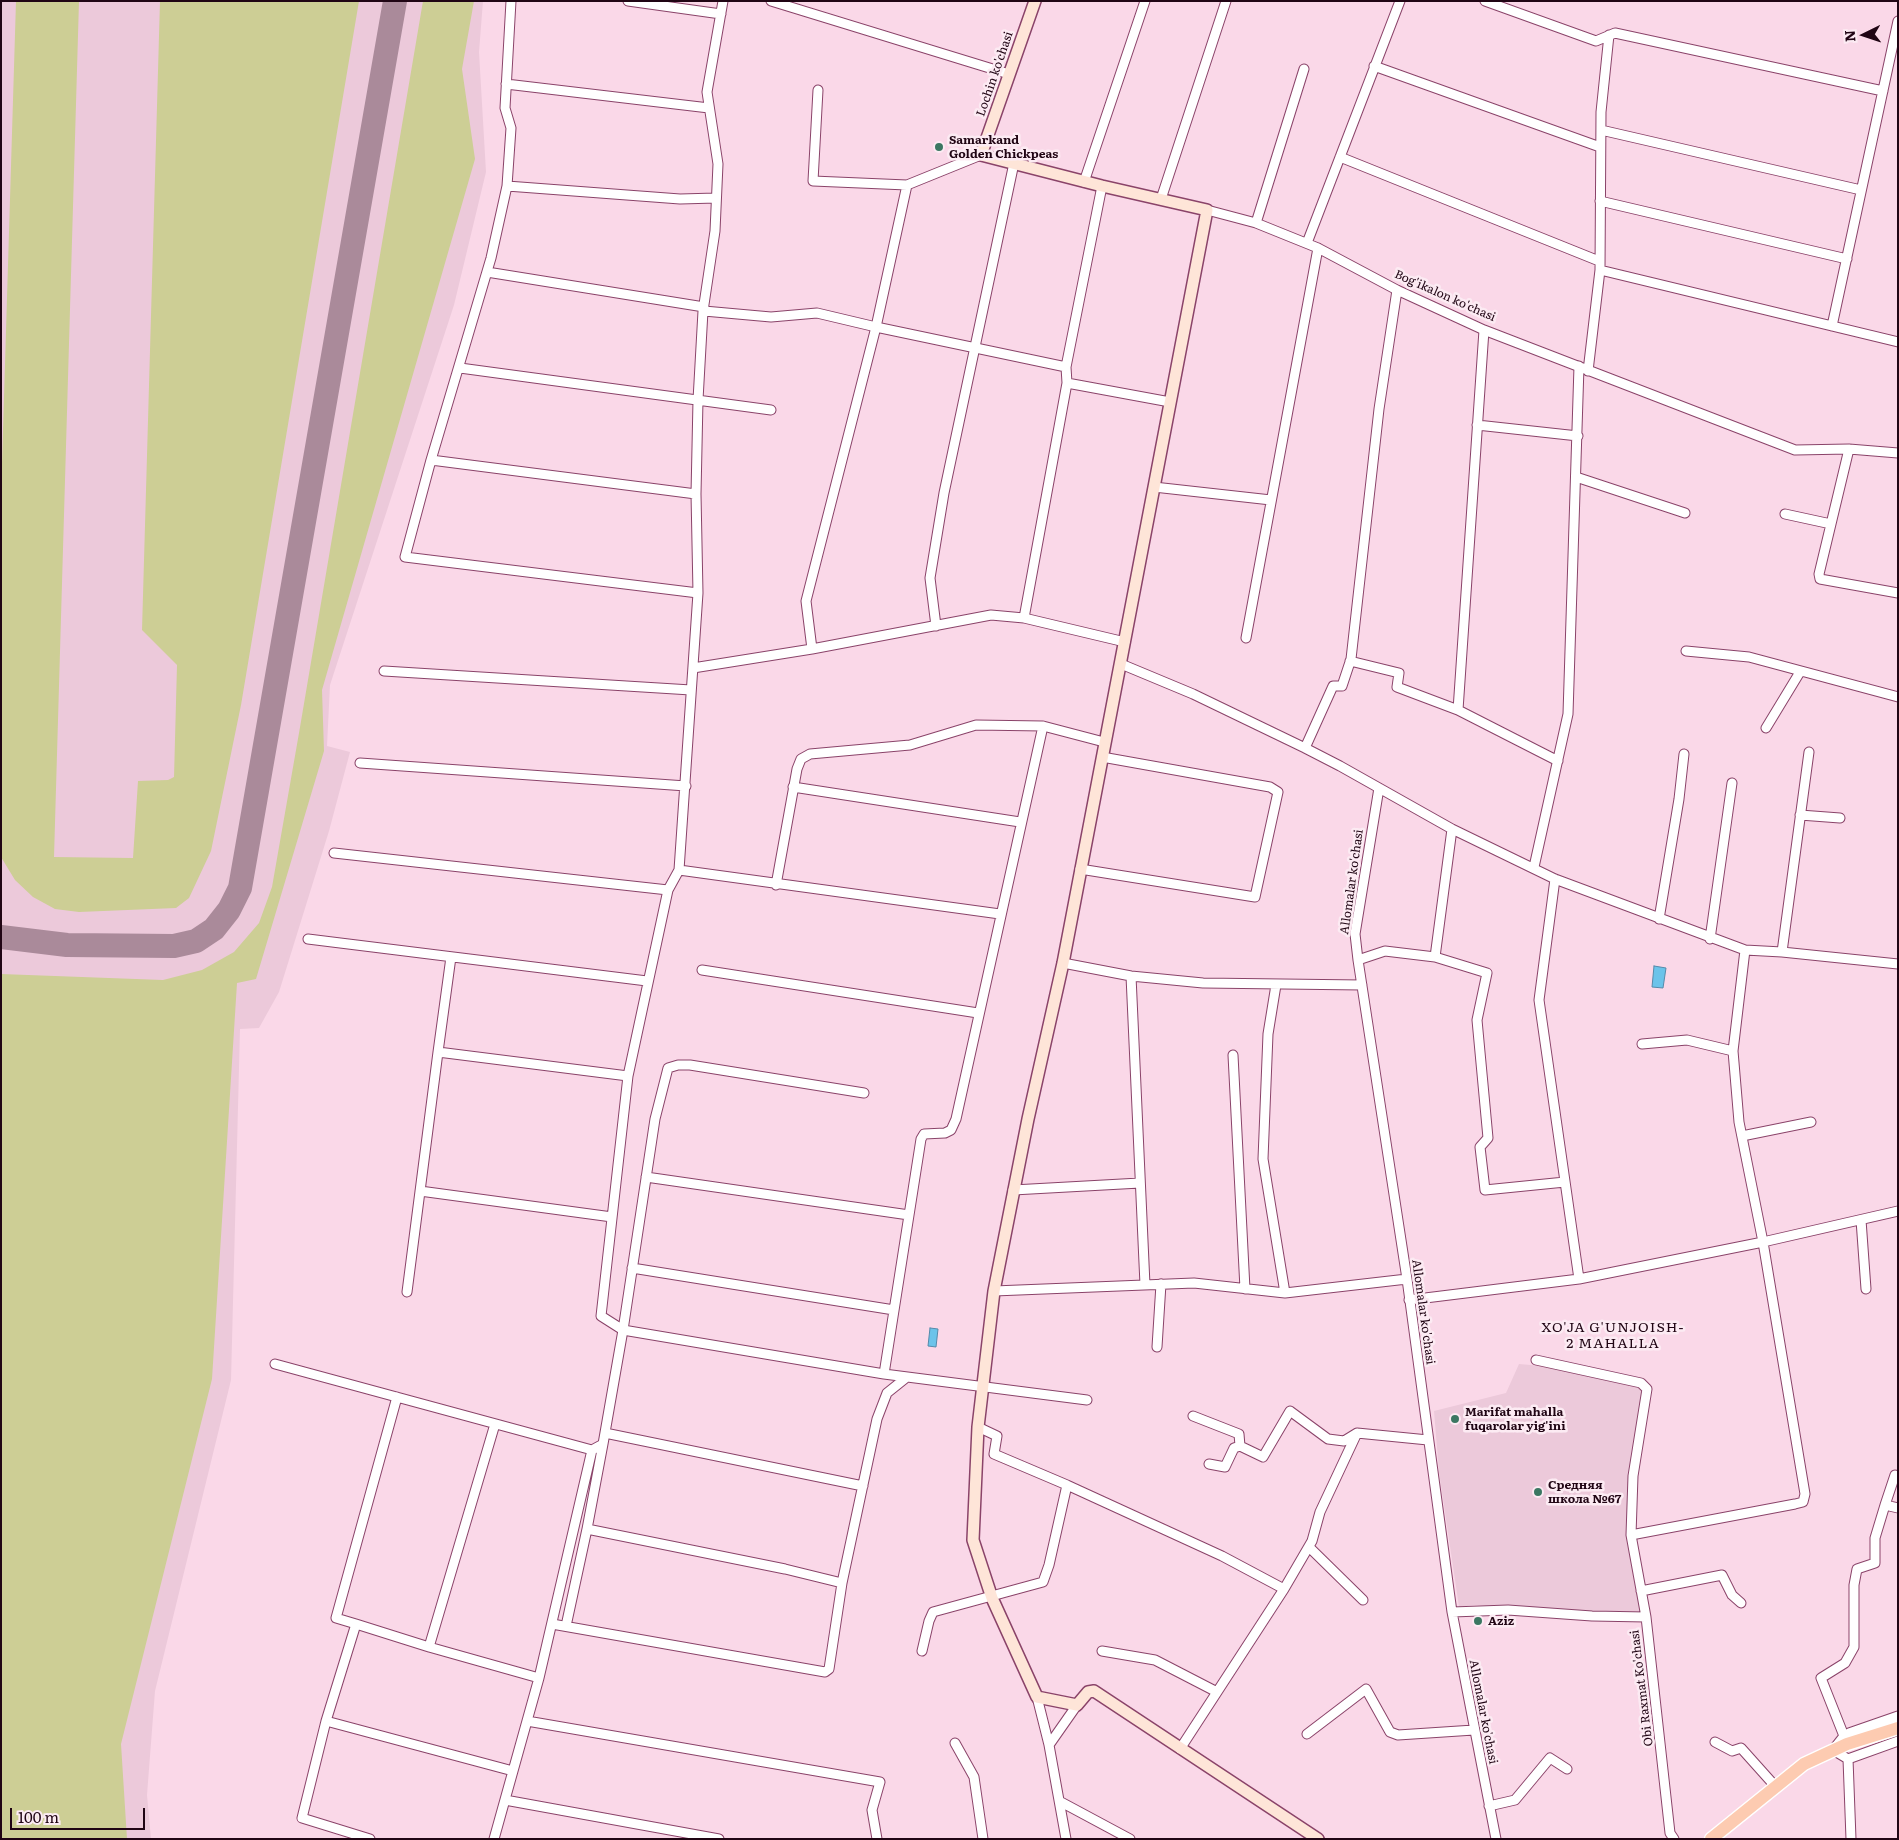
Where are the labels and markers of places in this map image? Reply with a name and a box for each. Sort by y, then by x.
place label: Samarkand Golden Chickpeas [949,133,1058,161]
marker: Samarkand Golden Chickpeas [933,141,945,153]
place label: Marifat mahalla fuqarolar yig'ini [1465,1405,1566,1433]
marker: Marifat mahalla fuqarolar yig'ini [1449,1413,1461,1425]
place label: Средняя школа №67 [1548,1478,1621,1506]
marker: Средняя школа №67 [1532,1486,1544,1498]
place label: Aziz [1488,1614,1514,1628]
marker: Aziz [1472,1615,1484,1627]

